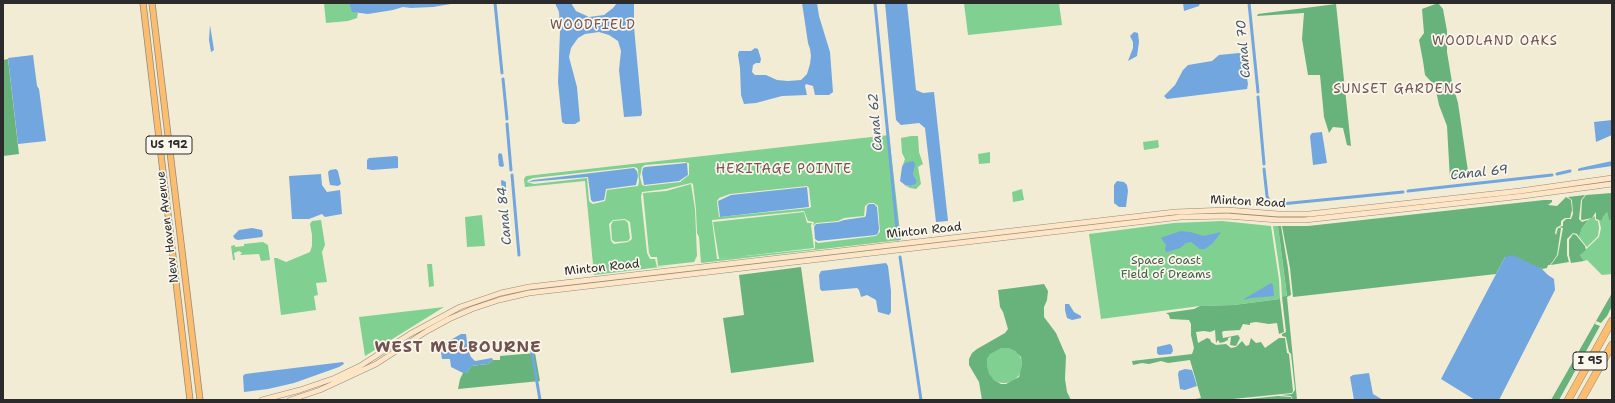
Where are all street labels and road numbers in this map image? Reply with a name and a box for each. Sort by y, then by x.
road number: US 192 [146,136,192,154]
street label: New Haven Avenue [154,170,182,284]
street label: Minton Road [1210,193,1286,211]
street label: Minton Road [886,220,962,242]
street label: Minton Road [564,257,640,279]
road number: I 95 [1573,352,1607,370]

